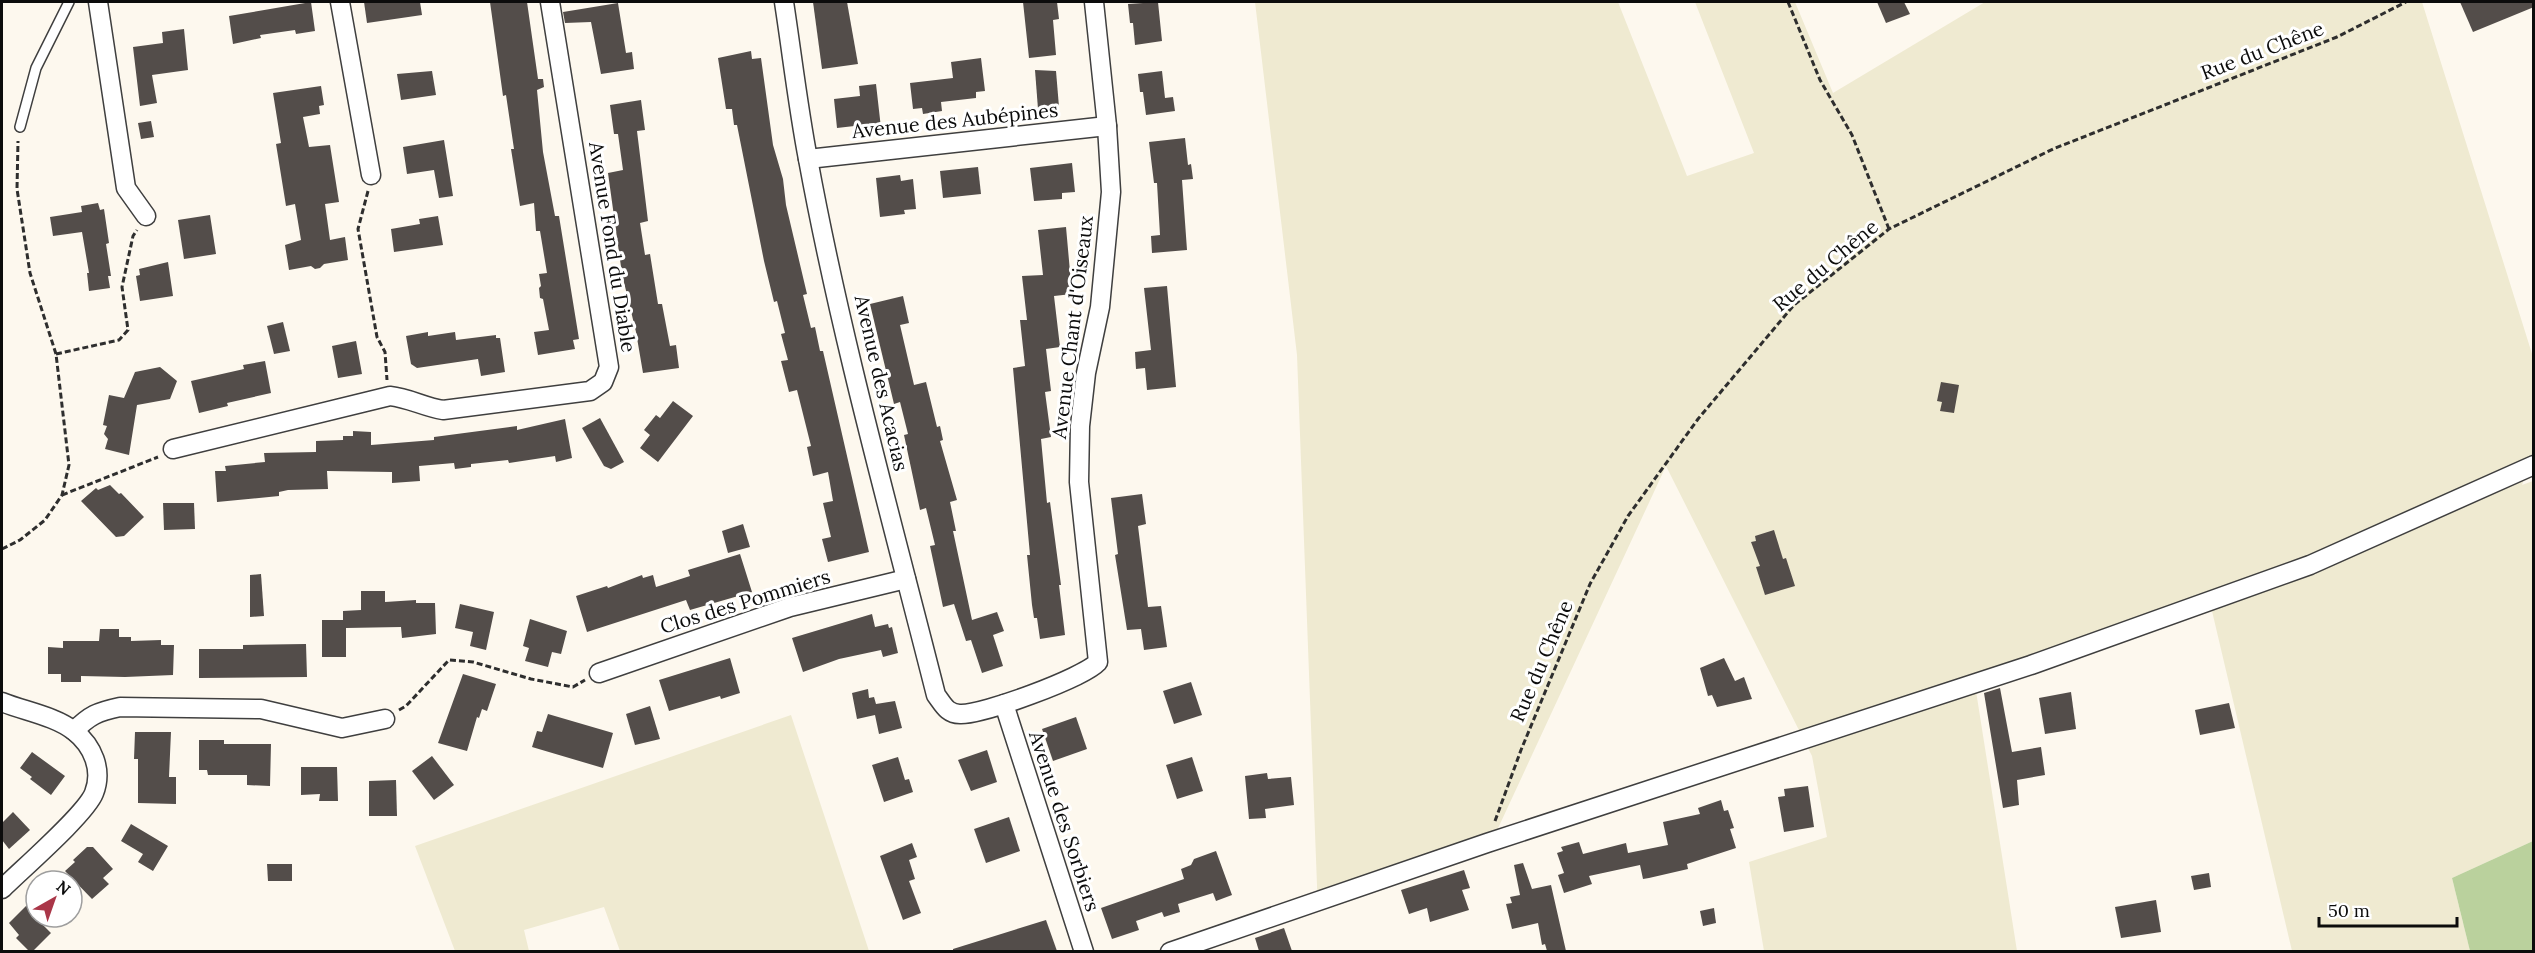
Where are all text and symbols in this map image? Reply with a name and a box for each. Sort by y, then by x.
street label: Rue du Chêne [2197,15,2327,85]
street label: Avenue des Aubépines [850,97,1059,143]
street label: Avenue Fond du Diable [584,139,642,354]
street label: Avenue Chant d'Oiseaux [1046,214,1098,441]
street label: Rue du Chêne [1767,214,1883,316]
street label: Avenue des Acacias [849,292,914,473]
street label: Clos des Pommiers [657,563,833,639]
street label: Rue du Chêne [1504,596,1578,726]
street label: Avenue des Sorbiers [1024,727,1106,914]
north arrow [24,869,84,929]
text: N [52,876,75,899]
scale bar [2319,890,2457,928]
text: 50 m [2328,899,2370,922]

